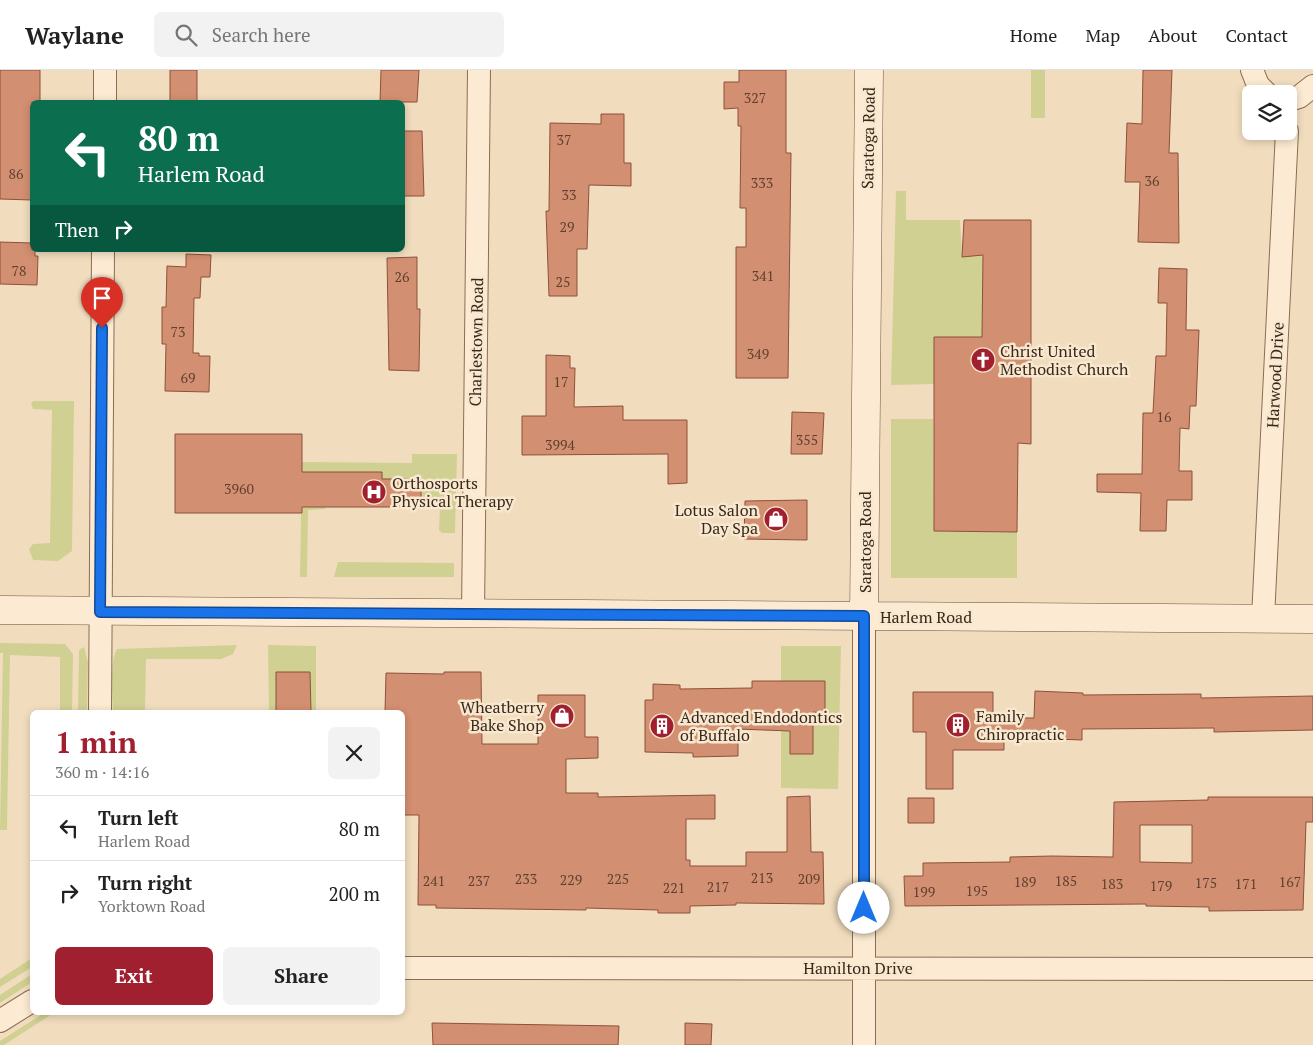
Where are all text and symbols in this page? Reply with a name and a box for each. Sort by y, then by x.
search box [154,12,504,57]
text: Waylane [25,19,124,51]
icon: search [172,21,200,49]
text: Search here [212,22,311,47]
text: Home [1010,23,1057,47]
text: Map [1085,23,1120,47]
text: About [1148,23,1197,47]
text: Contact [1225,23,1288,47]
map controls [1242,85,1297,140]
button: layers [1242,85,1297,140]
street label: Saratoga Road [856,87,880,189]
house number: 327 [744,88,766,107]
text: 80 m [138,115,219,161]
icon: left [55,120,120,185]
house number: 37 [557,130,571,149]
text: Harlem Road [138,159,265,188]
house number: 86 [9,164,24,183]
house number: 36 [1145,171,1160,190]
house number: 333 [751,173,773,192]
house number: 33 [562,185,576,204]
icon: right [109,215,137,243]
text: Then [55,217,99,242]
house number: 29 [560,217,574,236]
house number: 78 [12,261,26,280]
house number: 341 [752,266,774,285]
house number: 26 [395,267,410,286]
house number: 25 [556,272,570,291]
pin [81,277,123,328]
street label: Charlestown Road [464,277,488,407]
icon: arrive [88,284,116,312]
street label: Harwood Drive [1261,321,1289,429]
house number: 73 [171,322,185,341]
place label: Christ United Methodist Church [1000,340,1129,380]
house number: 349 [747,344,769,363]
church icon: Christ United Methodist Church [970,347,996,373]
house number: 69 [181,368,195,387]
house number: 17 [554,372,568,391]
house number: 16 [1157,407,1172,426]
house number: 355 [796,430,818,449]
house number: 3994 [545,435,575,454]
place label: Orthosports Physical Therapy [392,472,514,512]
house number: 3960 [224,479,254,498]
hospital icon: Orthosports Physical Therapy [361,479,387,505]
street label: Saratoga Road [854,491,876,593]
place label: Lotus Salon Day Spa [675,499,758,539]
shop icon: Lotus Salon Day Spa [763,506,789,532]
street label: Harlem Road [880,606,972,628]
place label: Wheatberry Bake Shop [460,696,545,736]
shop icon: Wheatberry Bake Shop [549,703,575,729]
place label: Family Chiropractic [976,705,1064,745]
place label: Advanced Endodontics of Buffalo [680,706,842,746]
building icon: Family Chiropractic [945,712,971,738]
building icon: Advanced Endodontics of Buffalo [649,713,675,739]
text: 1 min [55,722,137,762]
button: close [328,727,380,779]
text: 360 m · 14:16 [55,761,149,783]
text: Turn left [98,805,179,830]
icon: left [55,814,83,842]
text: 80 m [339,816,380,841]
text: Harlem Road [98,830,190,852]
house number: 213 [751,868,773,887]
house number: 233 [515,869,537,888]
house number: 225 [607,869,629,888]
house number: 209 [798,869,820,888]
text: Turn right [98,870,192,895]
house number: 229 [560,870,582,889]
house number: 241 [423,871,445,890]
house number: 237 [468,871,490,890]
house number: 185 [1055,871,1077,890]
house number: 189 [1014,872,1036,891]
house number: 167 [1279,872,1301,891]
house number: 175 [1195,873,1217,892]
house number: 183 [1101,874,1123,893]
house number: 171 [1235,874,1257,893]
house number: 179 [1150,876,1172,895]
house number: 217 [707,877,729,896]
house number: 221 [663,878,685,897]
icon: right [55,879,83,907]
text: 200 m [329,881,380,906]
position arrow [837,881,889,933]
house number: 195 [966,881,988,900]
house number: 199 [913,882,935,901]
text: Yorktown Road [98,895,205,917]
button: Exit [55,947,213,1005]
button: Share [223,947,380,1005]
street label: Hamilton Drive [803,957,913,979]

